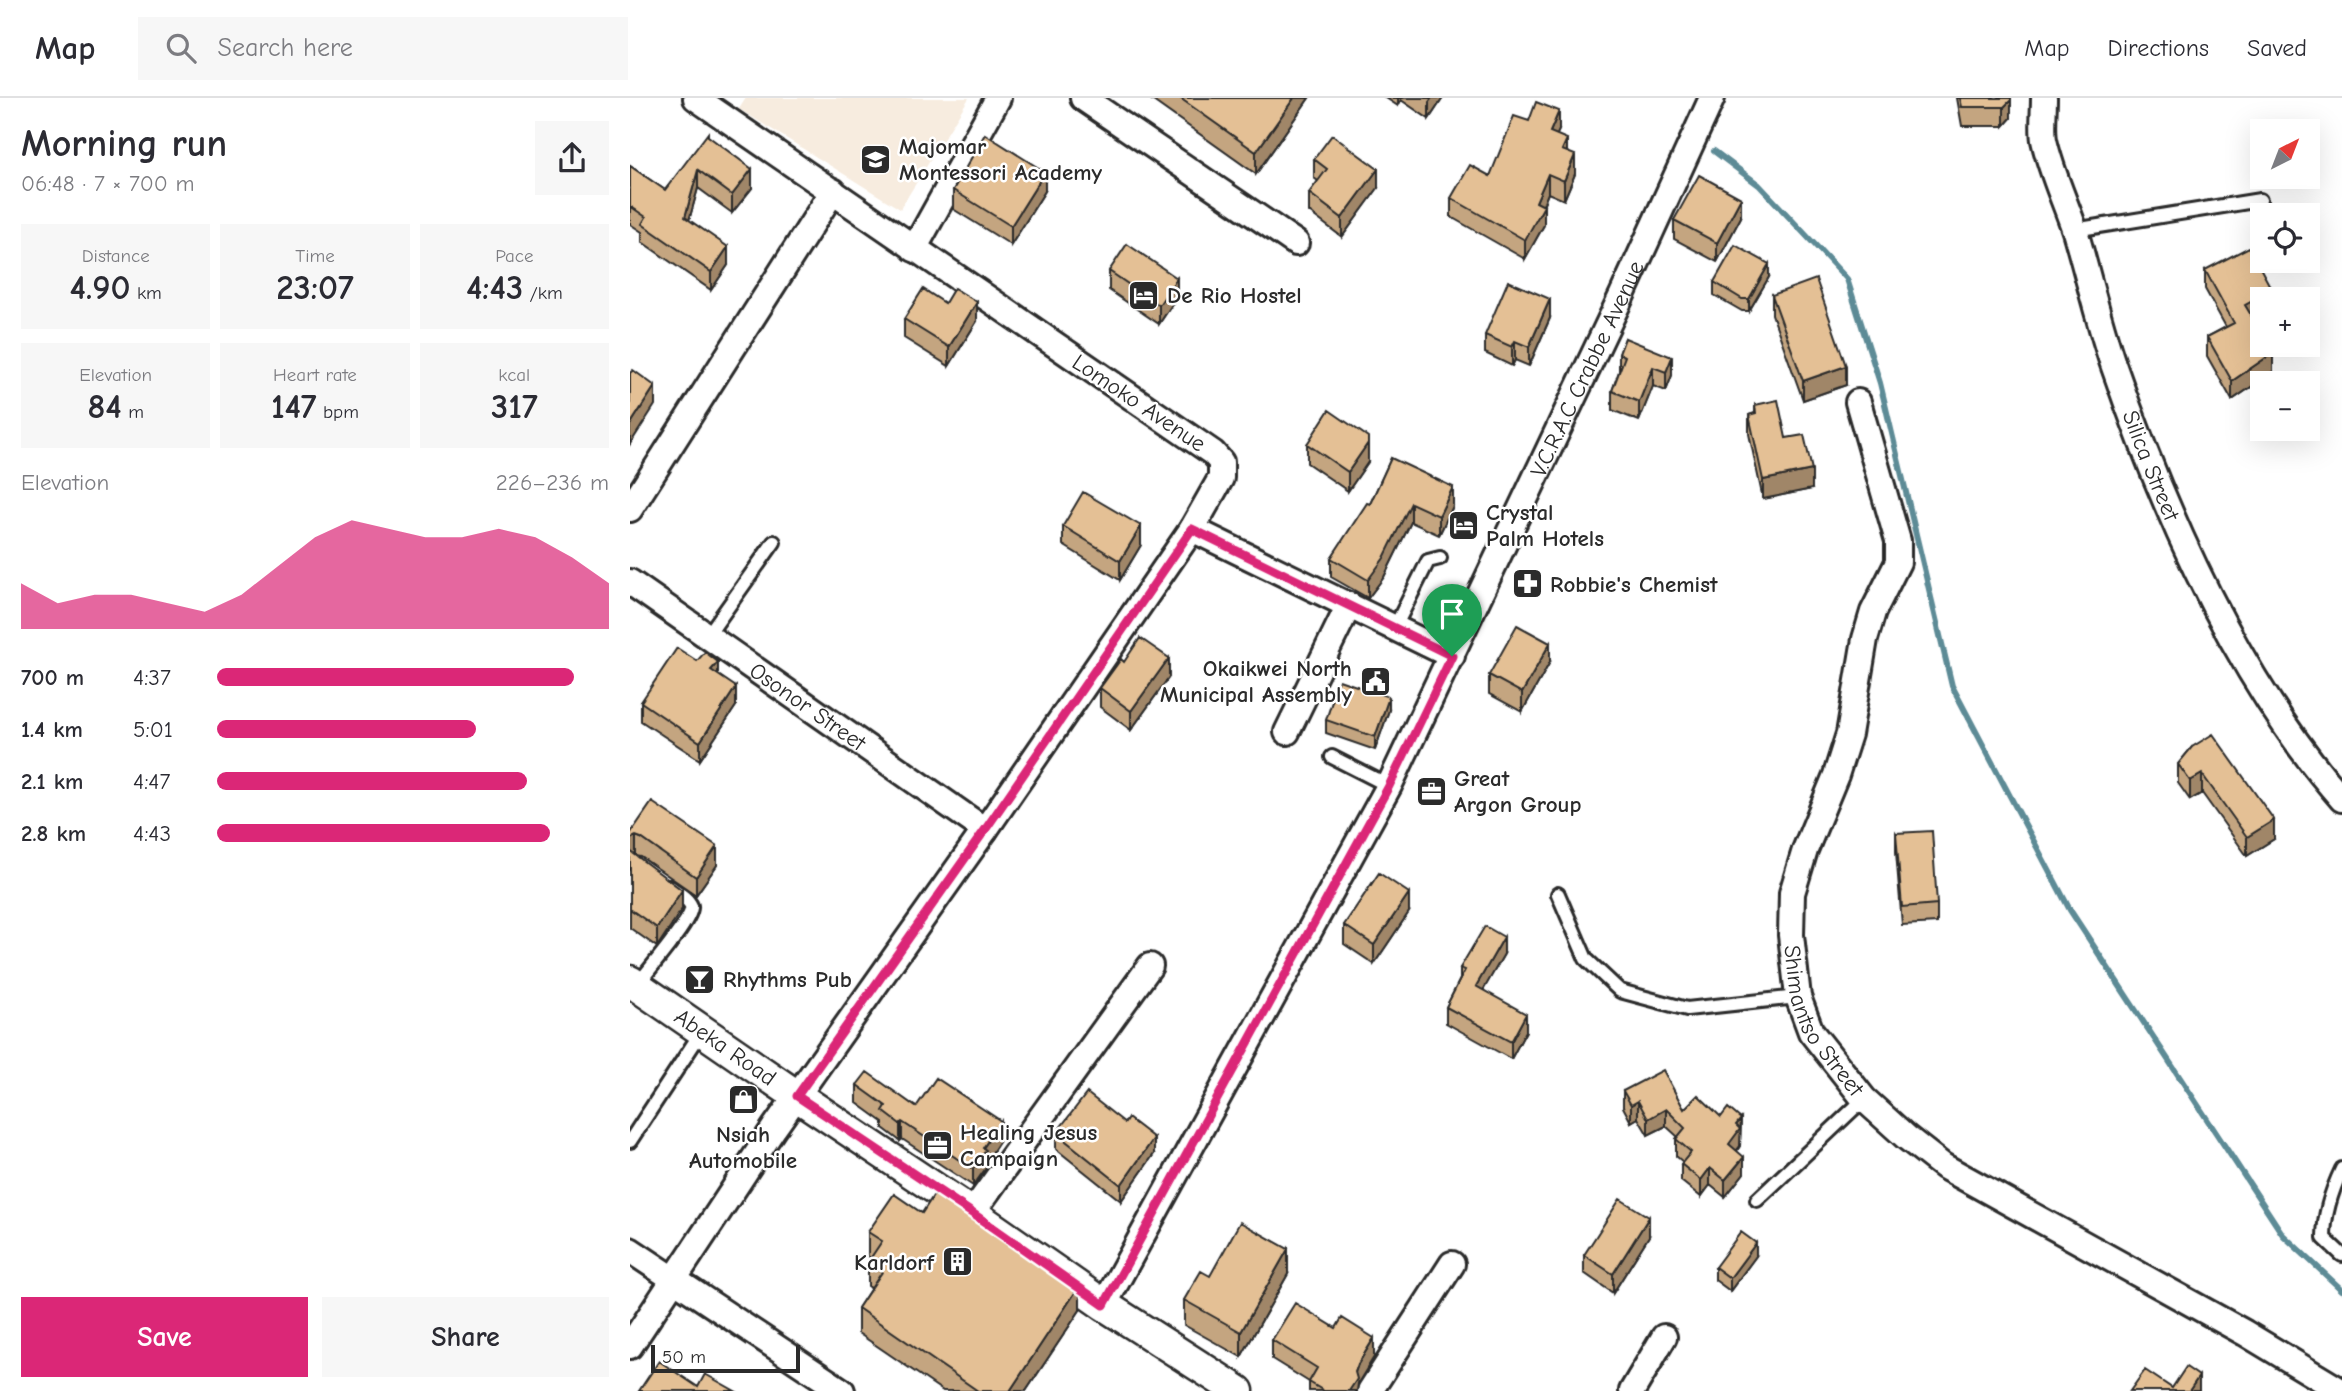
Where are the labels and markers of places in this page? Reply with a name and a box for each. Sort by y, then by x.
place label: Majomar Montessori Academy [899,133,1102,186]
school or university icon: Majomar Montessori Academy [859,142,893,176]
hotel icon: De Rio Hostel [1127,278,1161,312]
place label: De Rio Hostel [1167,282,1302,309]
place label: Crystal Palm Hotels [1486,499,1604,552]
hotel icon: Crystal Palm Hotels [1446,508,1480,542]
pharmacy icon: Robbie's Chemist [1510,567,1544,601]
place label: Robbie's Chemist [1550,571,1718,598]
pin [1422,584,1482,656]
place label: Okaikwei North Municipal Assembly [1160,655,1352,708]
public building icon: Okaikwei North Municipal Assembly [1358,664,1392,698]
place label: Great Argon Group [1454,765,1581,818]
office icon: Great Argon Group [1414,774,1448,808]
bar icon: Rhythms Pub [683,962,717,996]
place label: Rhythms Pub [723,966,852,993]
shop icon: Nsiah Automobile [726,1083,760,1117]
place label: Healing Jesus Campaign [960,1119,1098,1172]
place label: Nsiah Automobile [689,1121,797,1174]
office icon: Healing Jesus Campaign [920,1128,954,1162]
building icon: Karldorf [940,1245,974,1279]
place label: Karldorf [854,1249,936,1276]

